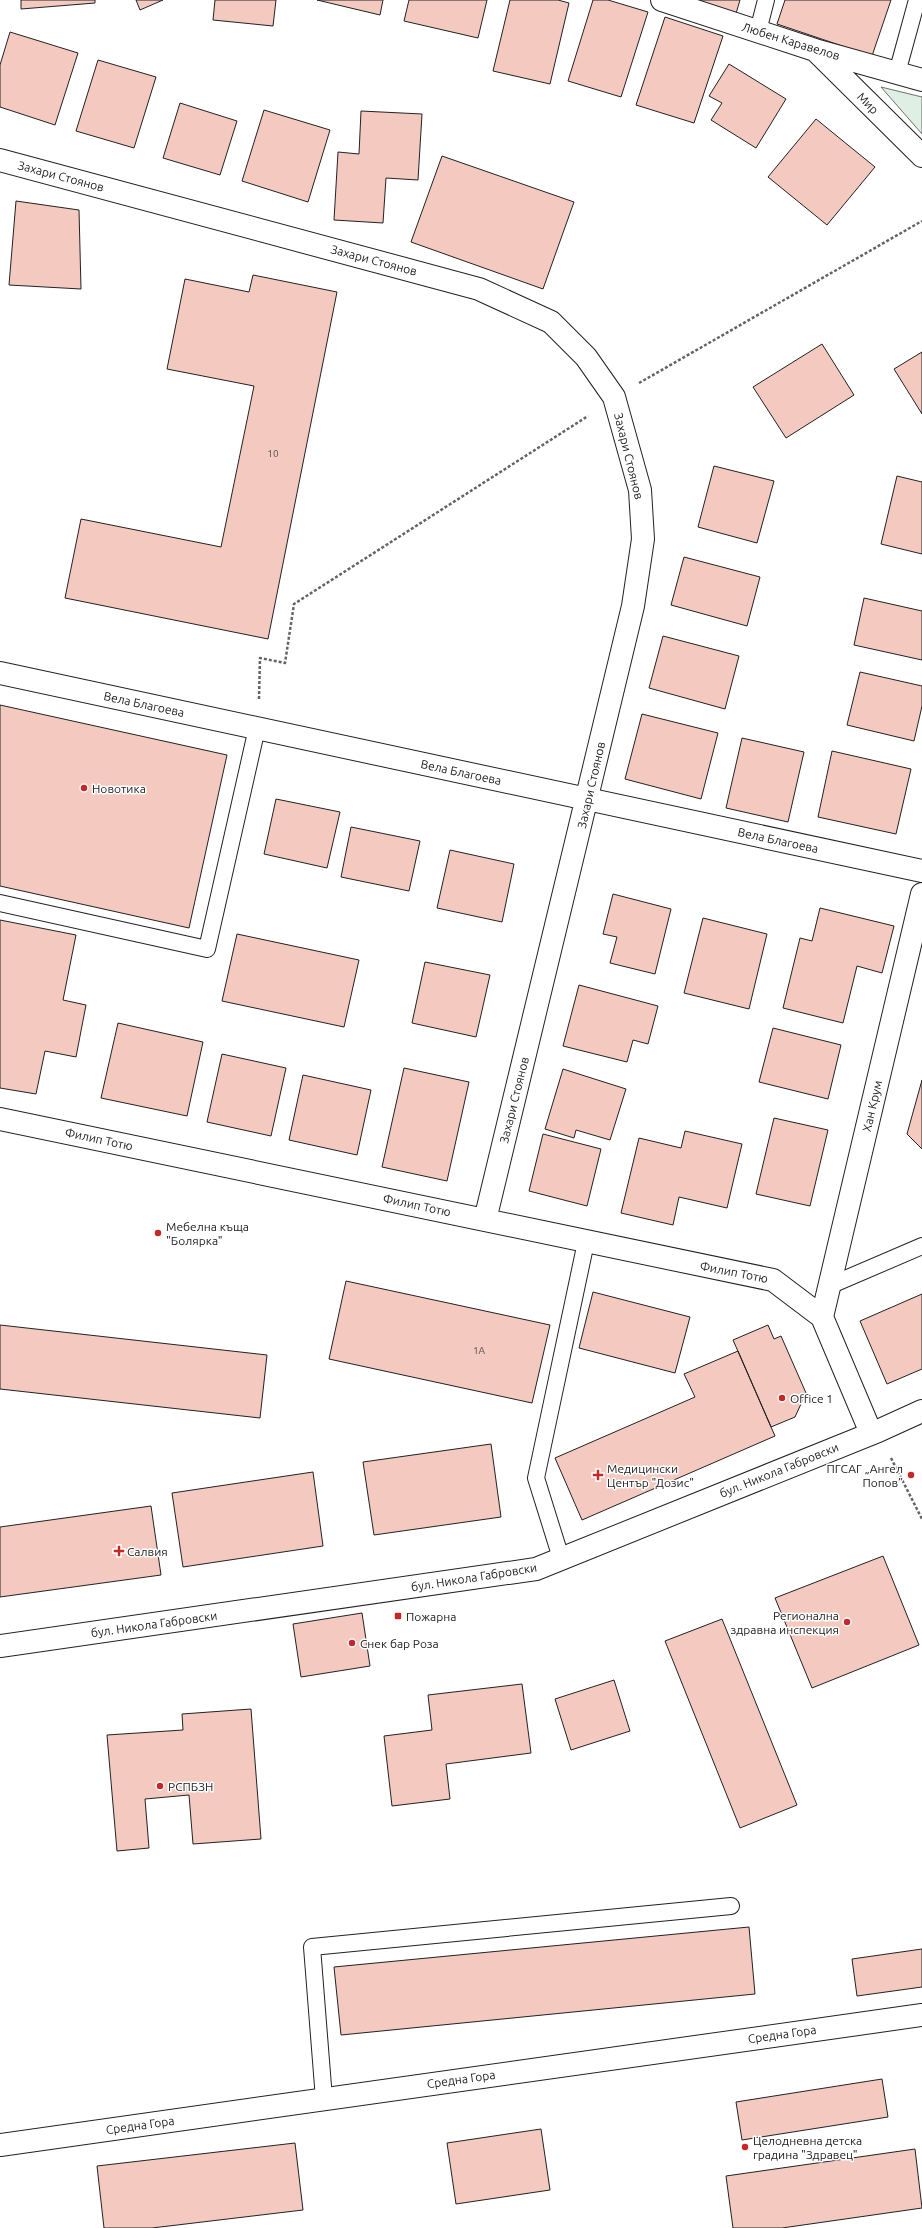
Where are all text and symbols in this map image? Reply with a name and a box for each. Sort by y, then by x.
street label: Любен Каравелов [740,20,842,62]
street label: Мир [855,90,881,116]
street label: Захари Стоянов [17,158,105,194]
street label: Захари Стоянов [330,242,418,278]
street label: Захари Стоянов [612,411,646,501]
house number: 10 [267,448,279,459]
street label: Вела Благоева [103,689,185,719]
street label: Захари Стоянов [575,740,607,830]
street label: Вела Благоева [420,757,502,787]
place label: Новотика [92,782,146,795]
marker: Новотика [79,783,89,793]
street label: Вела Благоева [737,825,819,855]
street label: Захари Стоянов [497,1055,531,1145]
street label: Хан Крум [860,1079,884,1133]
street label: Филип Тотю [64,1125,134,1153]
street label: Филип Тотю [382,1191,452,1219]
place label: Мебелна къща "Болярка" [166,1220,249,1247]
marker: Мебелна къща "Болярка" [153,1228,163,1238]
street label: Филип Тотю [699,1259,769,1285]
house number: 1А [473,1345,486,1356]
place label: Office 1 [790,1392,833,1405]
marker: Office 1 [777,1393,787,1403]
street label: бул. Никола Габровски [718,1440,840,1500]
place label: Медицински Център "Дозис" [607,1462,694,1489]
place label: ПГСАГ „Ангел Попов” [827,1462,903,1489]
marker: Медицински Център "Дозис" [592,1469,604,1481]
marker: ПГСАГ „Ангел Попов” [906,1470,916,1480]
place label: Салвия [127,1545,168,1558]
marker: Салвия [114,1546,124,1556]
street label: бул. Никола Габровски [410,1561,538,1593]
street label: бул. Никола Габровски [90,1609,218,1639]
place label: Регионална здравна инспекция [731,1609,839,1636]
place label: Пожарна [406,1610,456,1623]
marker: Пожарна [393,1611,403,1621]
marker: Регионална здравна инспекция [842,1617,852,1627]
place label: Снек бар Роза [360,1637,439,1650]
marker: Снек бар Роза [347,1638,357,1648]
place label: РСПБЗН [168,1780,213,1793]
marker: РСПБЗН [155,1781,165,1791]
street label: Средна Гора [747,2023,817,2045]
street label: Средна Гора [426,2068,496,2090]
street label: Средна Гора [105,2114,175,2136]
place label: Целодневна детска градина "Здравец" [753,2134,862,2161]
marker: Целодневна детска градина "Здравец" [740,2142,750,2152]

